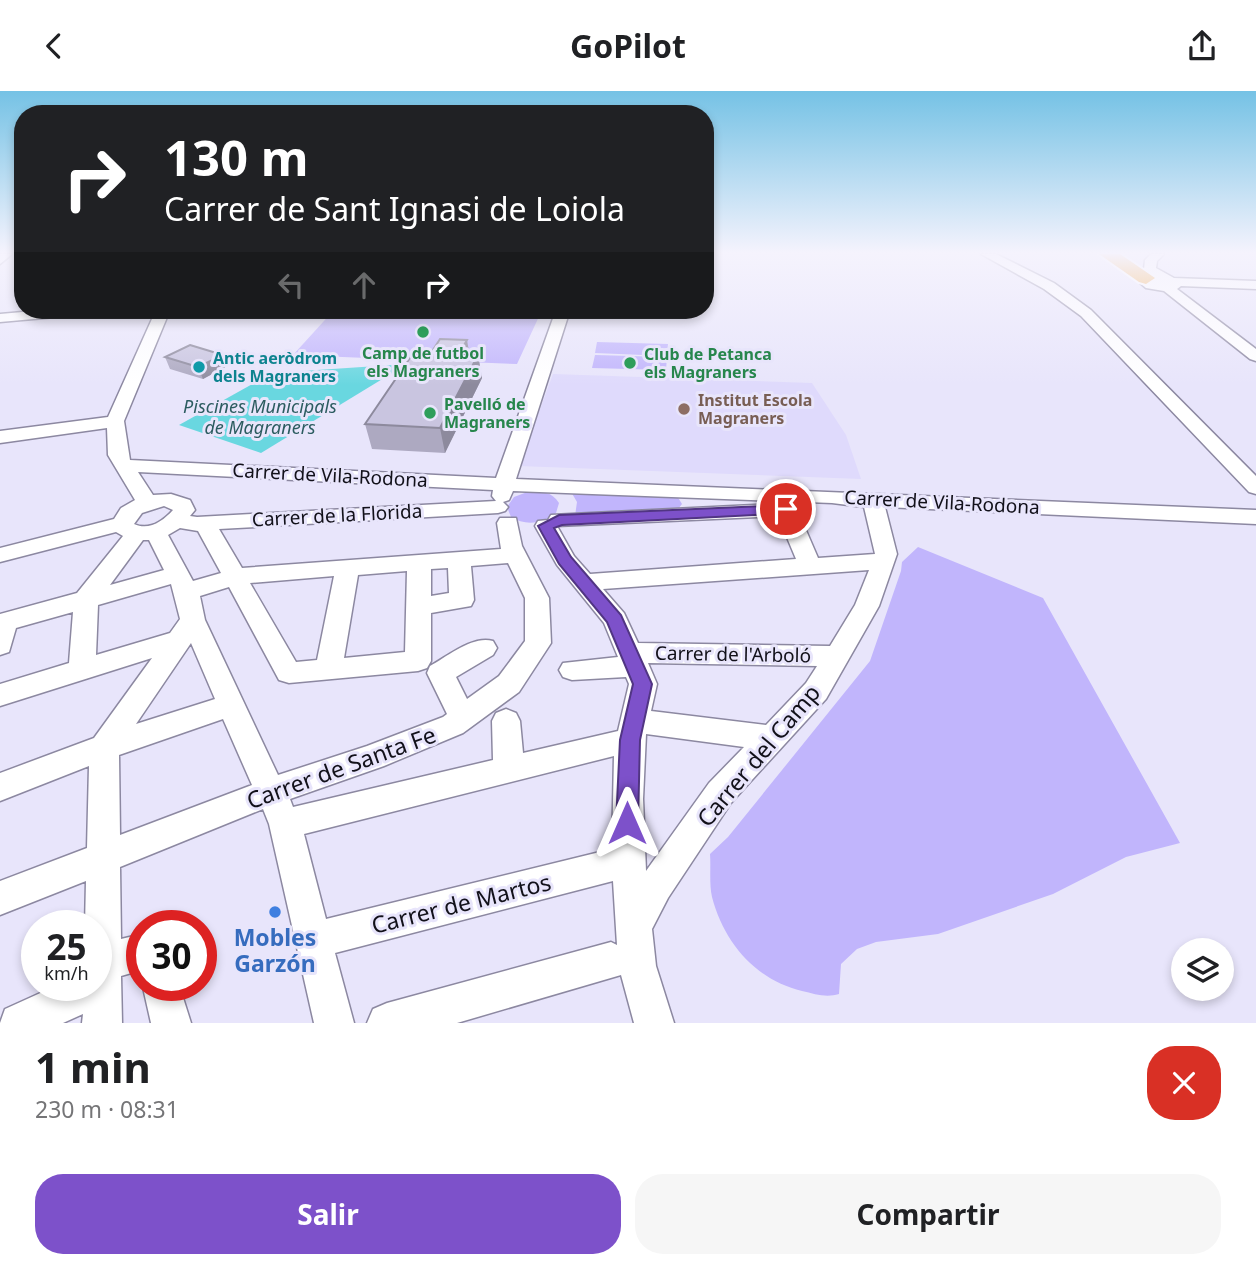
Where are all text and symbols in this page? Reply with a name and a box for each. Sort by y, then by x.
text: GoPilot [570,24,686,67]
icon: back [35,27,73,65]
icon: share [1183,27,1221,65]
text: 130 m [164,124,309,190]
icon: right [49,133,140,224]
text: Carrer de Sant Ignasi de Loiola [164,187,625,230]
icon: left [272,266,310,304]
icon: ahead [345,266,383,304]
icon: right [418,266,456,304]
marker: Camp de futbol els Magraners [415,324,431,340]
place label: Camp de futbol els Magraners [362,342,484,382]
place label: Club de Petanca els Magraners [644,343,772,383]
place label: Antic aeròdrom dels Magraners [213,347,337,387]
marker: Club de Petanca els Magraners [622,355,638,371]
marker: Antic aeròdrom dels Magraners [191,359,207,375]
place label: Institut Escola Magraners [698,389,812,429]
place label: Pavelló de Magraners [444,393,530,433]
water label: Piscines Municipals de Magraners [183,394,337,439]
marker: Institut Escola Magraners [676,401,692,417]
marker: Pavelló de Magraners [422,405,438,421]
street label: Carrer de Vila-Rodona [232,457,428,493]
pin [756,479,816,539]
street label: Carrer de Vila-Rodona [844,484,1040,520]
icon: arrive [767,490,805,528]
street label: Carrer de la Florida [251,498,423,532]
street label: Carrer de l'Arboló [655,640,811,668]
street label: Carrer del Camp [689,677,827,833]
street label: Carrer de Santa Fe [242,718,440,816]
position arrow [590,786,664,860]
street label: Carrer de Martos [368,865,554,941]
marker: Mobles Garzón [267,904,283,920]
speed limit sign: 30 [126,910,217,1001]
place label: Mobles Garzón [234,921,316,979]
text: 25 [46,923,87,970]
map controls [1171,938,1234,1001]
button: layers [1171,938,1234,1001]
text: km/h [44,961,89,985]
text: 1 min [35,1038,151,1095]
button: close [1147,1046,1221,1120]
text: 230 m · 08:31 [35,1093,179,1125]
button: Salir [35,1174,621,1254]
button: Compartir [635,1174,1221,1254]

